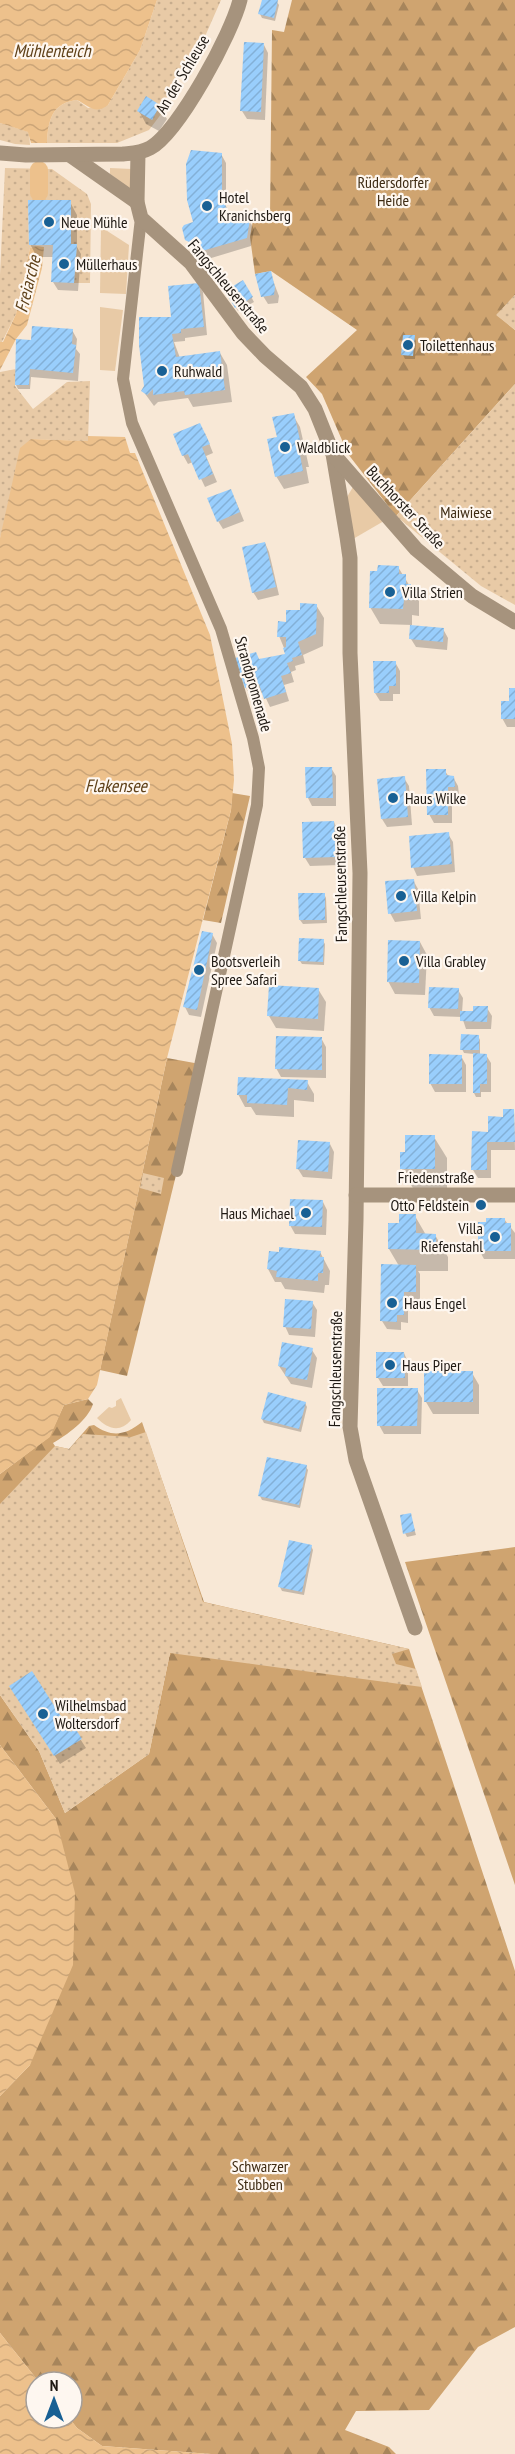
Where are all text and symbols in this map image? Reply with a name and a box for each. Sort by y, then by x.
street label: An der Schleuse [151,31,213,117]
water label: Mühlenteich [13,39,92,62]
park label: Rüdersdorfer Heide [357,172,429,210]
place label: Hotel Kranichsberg [219,187,291,225]
marker: Hotel Kranichsberg [200,199,214,213]
place label: Neue Mühle [61,212,128,232]
marker: Neue Mühle [42,215,56,229]
street label: Fangschleusenstraße [184,235,274,337]
water label: Freiarche [9,252,46,315]
place label: Müllerhaus [76,254,137,274]
marker: Müllerhaus [57,257,71,271]
place label: Toilettenhaus [420,335,494,355]
marker: Toilettenhaus [401,338,415,352]
place label: Ruhwald [174,361,222,381]
marker: Ruhwald [155,364,169,378]
place label: Waldblick [297,437,351,457]
marker: Waldblick [278,440,292,454]
street label: Buchhorster Straße [363,461,449,553]
park label: Maiwiese [440,502,492,522]
place label: Villa Strien [401,582,463,602]
marker: Villa Strien [383,585,397,599]
street label: Strandpromenade [231,634,277,734]
water label: Flakensee [85,774,148,797]
place label: Haus Wilke [405,788,466,808]
marker: Haus Wilke [386,791,400,805]
street label: Fangschleusenstraße [329,826,351,942]
place label: Villa Kelpin [412,886,476,906]
marker: Villa Kelpin [394,889,408,903]
place label: Bootsverleih Spree Safari [211,951,280,989]
place label: Villa Grabley [415,951,486,971]
marker: Villa Grabley [397,954,411,968]
marker: Bootsverleih Spree Safari [192,963,206,977]
street label: Friedenstraße [398,1167,474,1187]
place label: Otto Feldstein [391,1195,469,1215]
marker: Otto Feldstein [474,1198,488,1212]
place label: Haus Michael [220,1203,294,1223]
marker: Haus Michael [299,1206,313,1220]
place label: Villa Riefenstahl [421,1218,483,1256]
marker: Villa Riefenstahl [488,1230,502,1244]
place label: Haus Engel [404,1293,466,1313]
marker: Haus Engel [385,1296,399,1310]
street label: Fangschleusenstraße [324,1311,346,1427]
place label: Haus Piper [402,1355,462,1375]
marker: Haus Piper [383,1358,397,1372]
place label: Wilhelmsbad Woltersdorf [55,1695,126,1733]
marker: Wilhelmsbad Woltersdorf [36,1707,50,1721]
park label: Schwarzer Stubben [232,2156,289,2194]
north arrow [24,2370,84,2430]
text: N [50,2375,58,2395]

